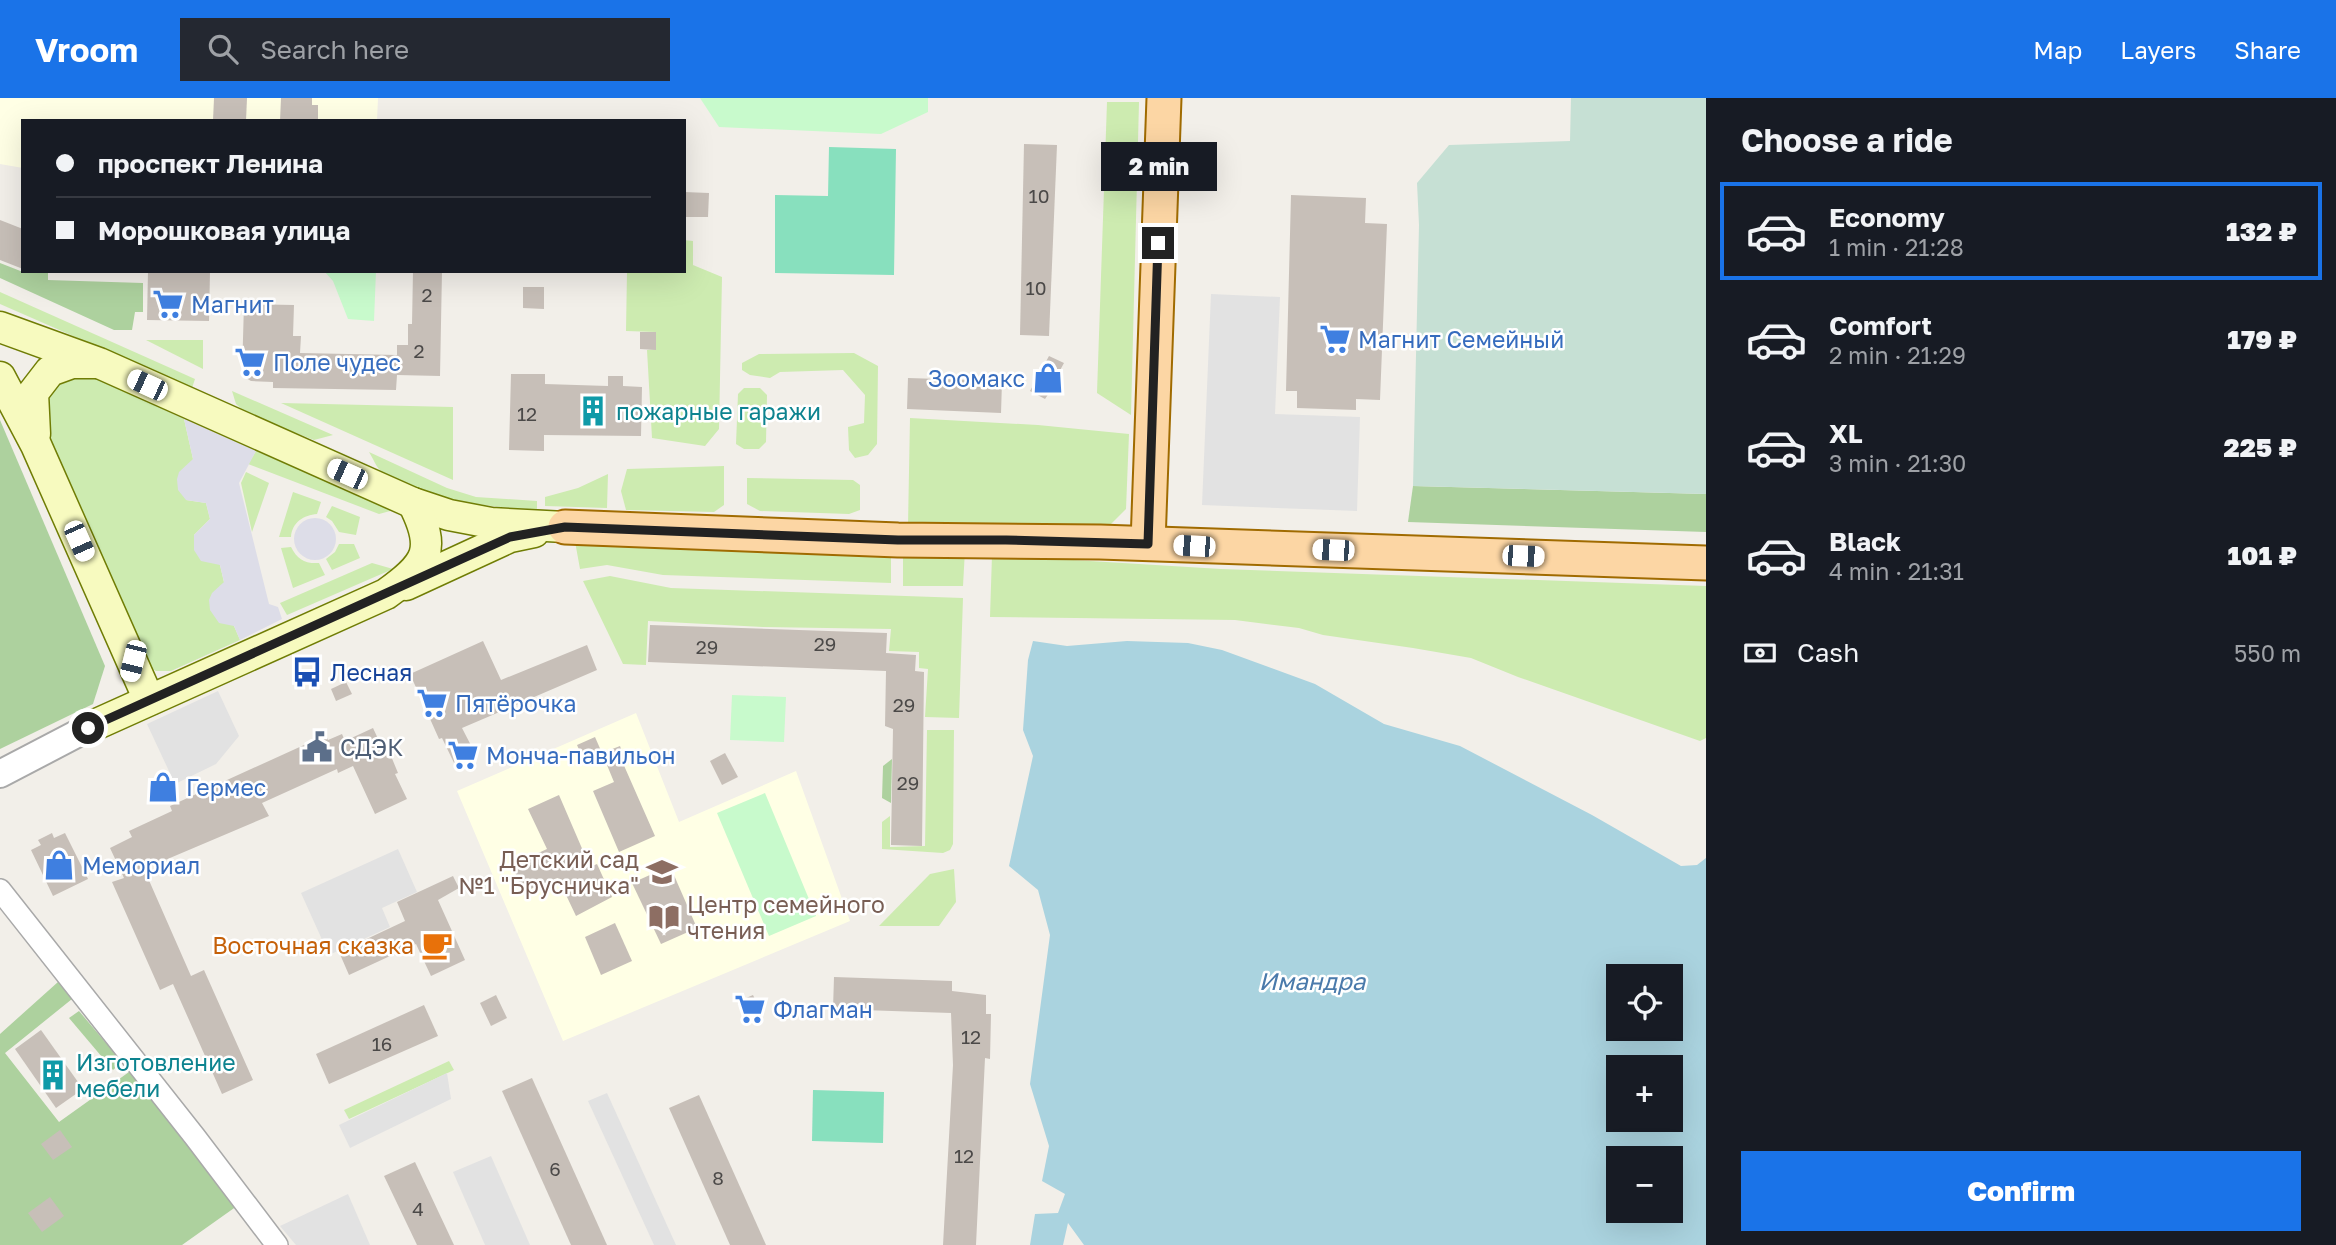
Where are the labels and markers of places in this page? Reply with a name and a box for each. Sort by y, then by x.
supermarket icon: Магнит [151,287,185,321]
place label: Магнит [191,290,274,318]
supermarket icon: Магнит Семейный [1318,322,1352,356]
place label: Магнит Семейный [1358,325,1564,353]
supermarket icon: Поле чудес [233,345,267,379]
place label: Поле чудес [273,348,401,376]
shop icon: Зоомакс [1031,361,1065,395]
place label: Зоомакс [928,364,1025,392]
building icon: пожарные гаражи [576,394,610,428]
place label: пожарные гаражи [616,397,821,425]
bus stop icon: Лесная [290,655,324,689]
place label: Лесная [330,658,412,686]
supermarket icon: Пятёрочка [415,686,449,720]
place label: Пятёрочка [455,689,576,717]
public building icon: СДЭК [300,730,334,764]
place label: СДЭК [340,733,403,761]
supermarket icon: Монча-павильон [446,738,480,772]
place label: Монча-павильон [486,741,676,769]
shop icon: Гермес [146,770,180,804]
place label: Гермес [186,773,266,801]
place label: Детский сад №1 "Брусничка" [458,845,639,899]
shop icon: Мемориал [42,848,76,882]
place label: Мемориал [82,851,200,879]
school or university icon: Детский сад №1 "Брусничка" [645,855,679,889]
place label: Центр семейного чтения [687,890,885,944]
library icon: Центр семейного чтения [647,900,681,934]
cafe icon: Восточная сказка [420,928,454,962]
place label: Восточная сказка [212,931,414,959]
supermarket icon: Флагман [733,992,767,1026]
place label: Флагман [773,995,873,1023]
place label: Изготовление мебели [76,1048,236,1102]
building icon: Изготовление мебели [36,1058,70,1092]

